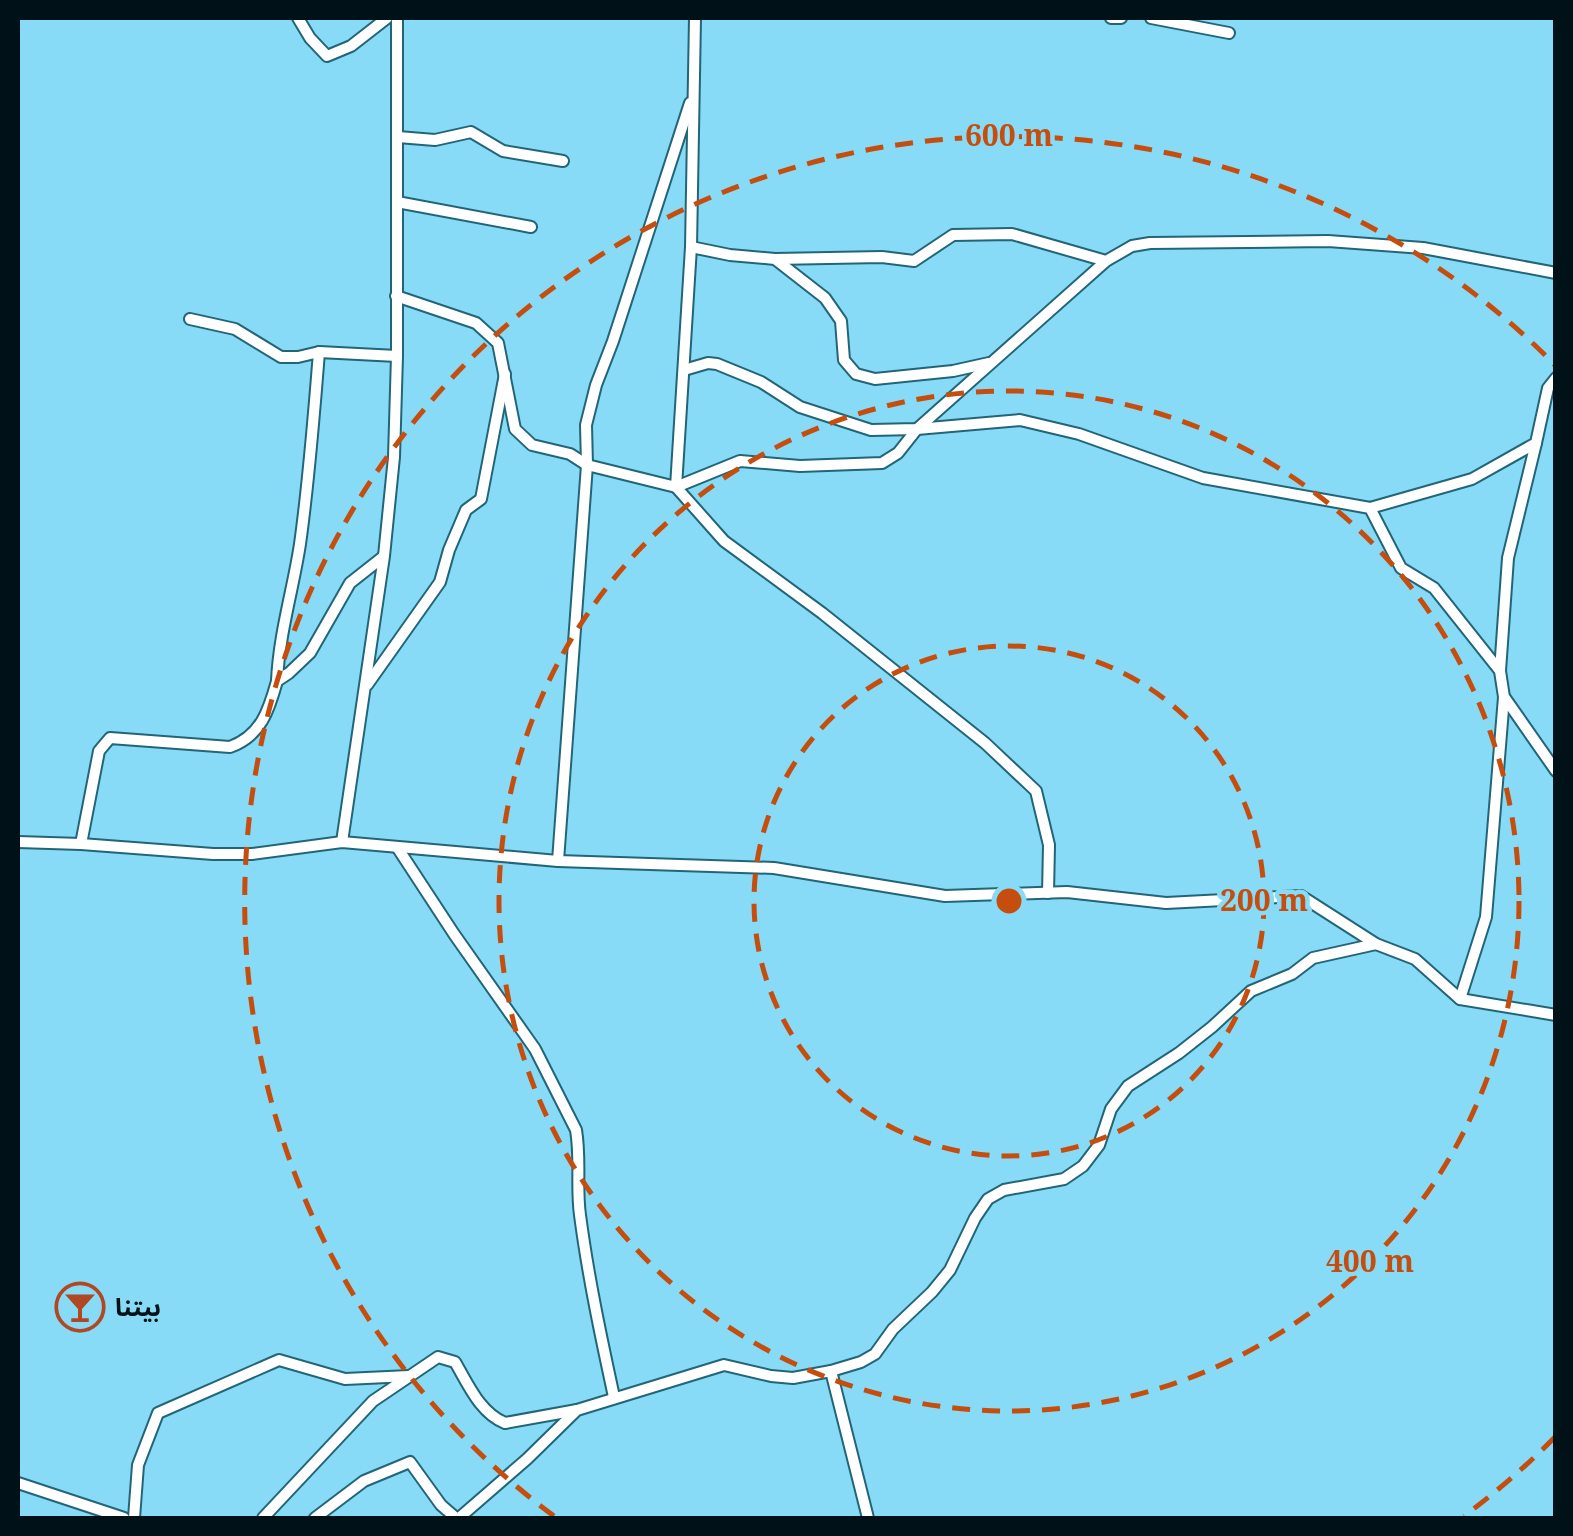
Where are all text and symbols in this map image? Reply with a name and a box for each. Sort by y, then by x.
text: 600 m [965,114,1053,155]
text: 200 m [1220,879,1308,920]
centre of rings [991,883,1027,919]
text: 400 m [1326,1240,1414,1281]
bar icon: بيتنا [54,1281,106,1333]
place label: بيتنا [115,1289,161,1323]

